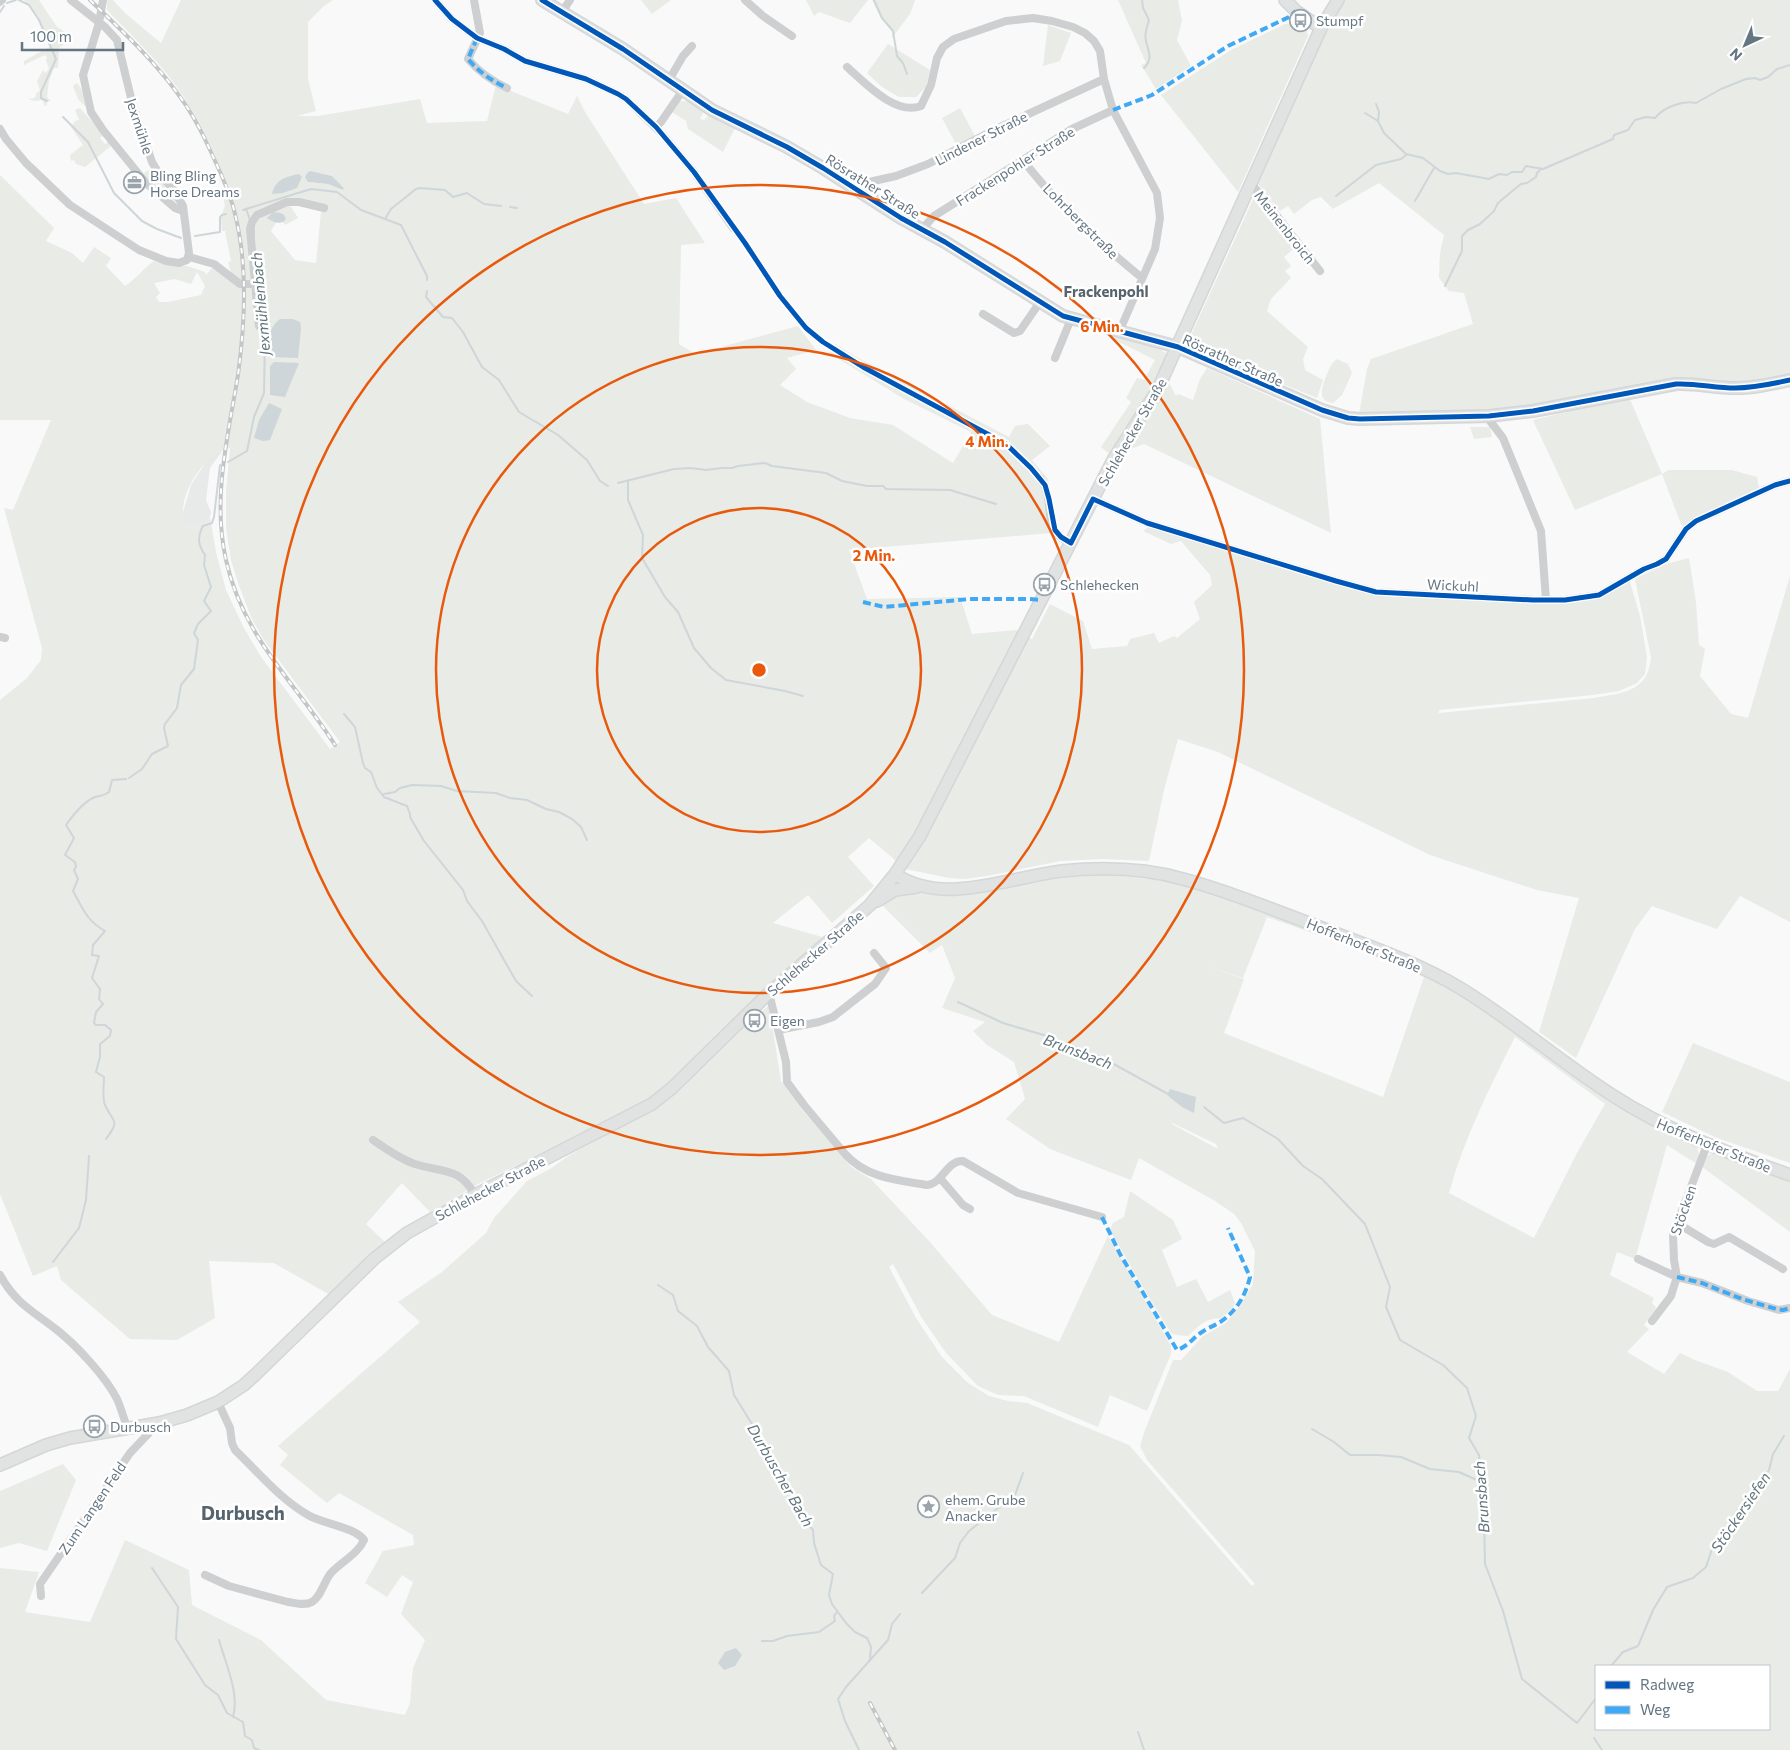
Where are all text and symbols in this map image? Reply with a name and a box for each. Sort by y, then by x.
bus stop icon: Stumpf [1288,8,1312,32]
place label: Stumpf [1316,12,1364,29]
scale bar [22,20,124,52]
north arrow [1720,20,1770,70]
text: 100 m [30,27,72,45]
text: N [1726,45,1745,64]
street label: Jexmühle [123,96,157,156]
street label: Lindener Straße [932,107,1030,169]
street label: Frackenpohler Straße [953,123,1077,209]
street label: Rösrather Straße [823,150,923,222]
place label: Bling Bling Horse Dreams [150,167,240,200]
office icon: Bling Bling Horse Dreams [122,171,146,195]
street label: Lohrbergstraße [1040,180,1122,262]
street label: Meinenbroich [1251,187,1319,267]
water label: Jexmühlenbach [247,252,274,358]
district label: Frackenpohl [1063,282,1149,300]
text: 6 Min. [1080,317,1124,335]
street label: Rösrather Straße [1180,330,1286,390]
street label: Schlehecker Straße [1094,375,1170,489]
text: 4 Min. [965,432,1009,450]
text: 2 Min. [853,546,895,564]
bus stop icon: Schlehecken [1032,572,1056,596]
street label: Wickuhl [1427,575,1479,595]
place label: Schlehecken [1060,576,1139,593]
centre of rings [750,661,768,679]
street label: Schlehecker Straße [763,907,867,999]
street label: Hofferhofer Straße [1304,914,1424,976]
bus stop icon: Eigen [742,1008,766,1032]
place label: Eigen [770,1012,805,1029]
water label: Brunsbach [1041,1030,1115,1072]
street label: Hofferhofer Straße [1654,1114,1774,1176]
street label: Schlehecker Straße [432,1152,548,1224]
street label: Stöcken [1667,1183,1699,1237]
bus stop icon: Durbusch [82,1414,106,1438]
place label: Durbusch [110,1418,171,1435]
water label: Durbuscher Bach [744,1420,818,1530]
street label: Zum Langen Feld [55,1459,129,1557]
water label: Brunsbach [1470,1460,1492,1534]
water label: Stöckersiefen [1707,1468,1773,1556]
place label: ehem. Grube Anacker [945,1491,1025,1524]
place icon: ehem. Grube Anacker [917,1495,941,1519]
district label: Durbusch [201,1501,285,1524]
legend [1595,1665,1770,1730]
text: Radweg [1640,1675,1694,1693]
text: Weg [1640,1700,1670,1718]

